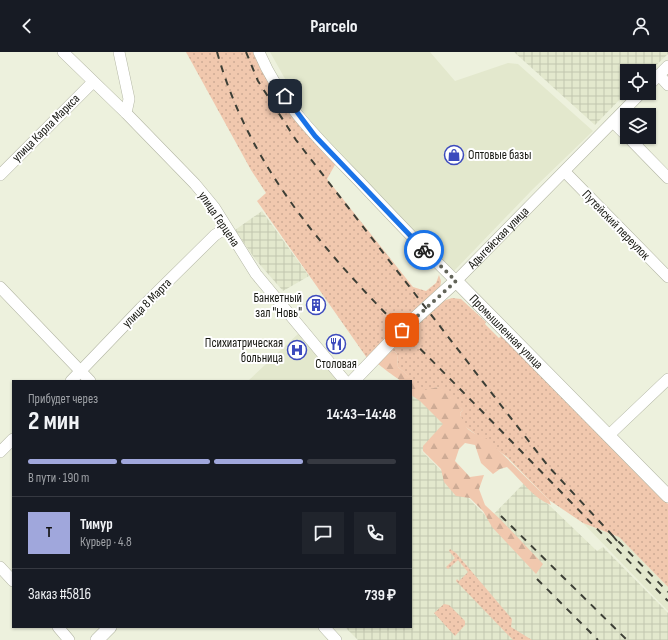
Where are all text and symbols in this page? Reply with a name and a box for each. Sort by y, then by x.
icon: back [16,15,38,37]
icon: person [630,15,652,37]
text: Parcelo [310,16,358,37]
map controls [620,64,656,144]
button: locate [620,64,656,100]
pin [268,79,302,113]
icon: home [274,85,296,107]
street label: улица Карла Маркса [9,91,83,165]
button: layers [620,108,656,144]
shop icon: Оптовые базы [443,144,465,166]
place label: Оптовые базы [468,147,531,163]
street label: Путейский переулок [579,187,653,263]
street label: улица Герцена [195,188,243,250]
street label: Адыгейская улица [464,204,532,273]
courier [404,230,444,270]
icon: bike [413,239,435,261]
street label: улица 8 Марта [119,275,175,331]
place label: Банкетный зал "Новь" [254,290,302,321]
street label: Промышленная улица [466,291,546,372]
building icon: Банкетный зал "Новь" [305,294,327,316]
pin [385,313,419,347]
icon: bag [391,319,413,341]
restaurant icon: Столовая [325,333,347,355]
place label: Психиатрическая больница [205,335,283,366]
hospital icon: Психиатрическая больница [286,339,308,361]
place label: Столовая [315,356,357,372]
text: Прибудет через [28,391,98,407]
text: 14:43–14:48 [327,405,396,424]
text: 2 мин [28,406,80,437]
text: В пути · 190 m [28,470,89,486]
button: chat [302,512,344,554]
button: phone [354,512,396,554]
text: Тимур [80,515,113,534]
text: Т [46,523,52,542]
text: Курьер · 4.8 [80,534,132,550]
text: Заказ #5816 [28,585,91,604]
text: 739 ₽ [365,586,396,605]

